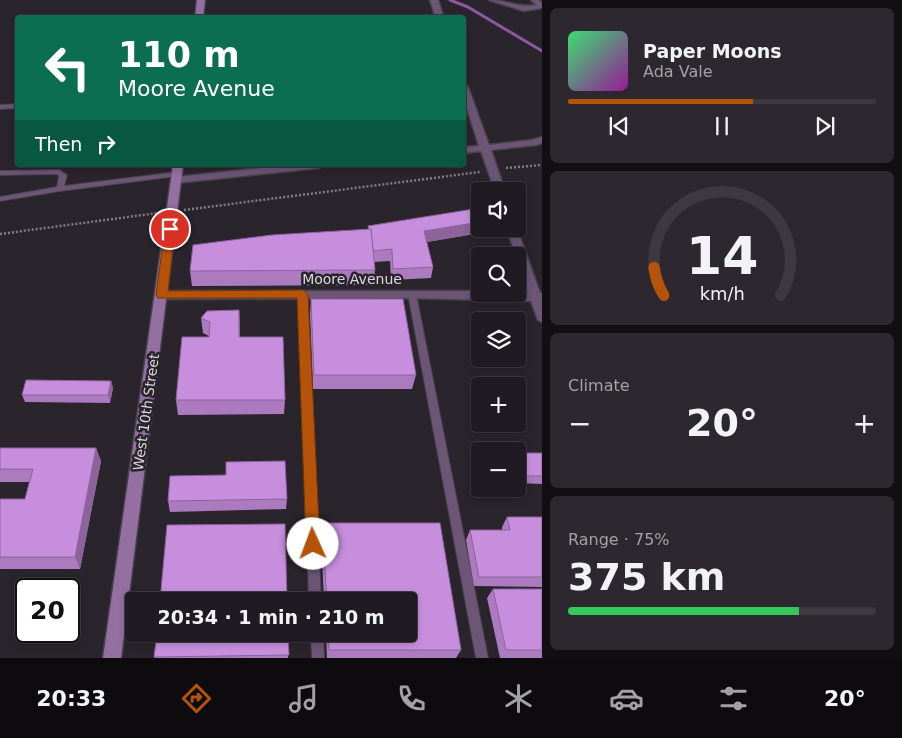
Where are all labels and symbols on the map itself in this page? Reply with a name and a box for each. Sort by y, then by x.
pin [149,208,191,250]
street label: Moore Avenue [302,271,402,287]
street label: West 10th Street [130,352,162,472]
position arrow [286,517,338,569]
speed limit sign: 20 [15,578,80,643]

